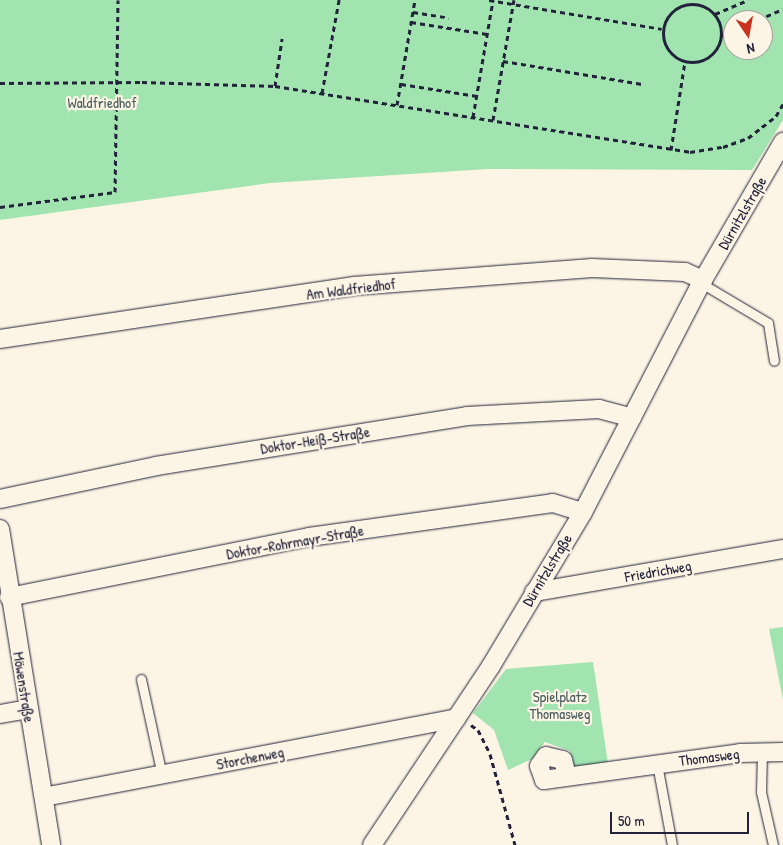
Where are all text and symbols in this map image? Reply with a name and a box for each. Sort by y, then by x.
north arrow [723,10,773,60]
text: N [745,39,757,59]
park label: Waldfriedhof [67,94,137,112]
street label: Dürnitzlstraße [714,173,770,253]
street label: Am Waldfriedhof [305,275,397,303]
street label: Doktor-Heiß-Straße [259,422,371,458]
street label: Doktor-Rohrmayr-Straße [225,521,365,563]
street label: Dürnitzlstraße [518,531,576,609]
street label: Friedrichweg [623,556,693,586]
street label: Möwenstraße [10,650,38,724]
park label: Spielplatz Thomasweg [530,687,590,722]
street label: Storchenweg [215,743,285,773]
street label: Thomasweg [678,744,740,770]
scale bar [613,802,752,834]
text: 50 m [618,810,645,831]

